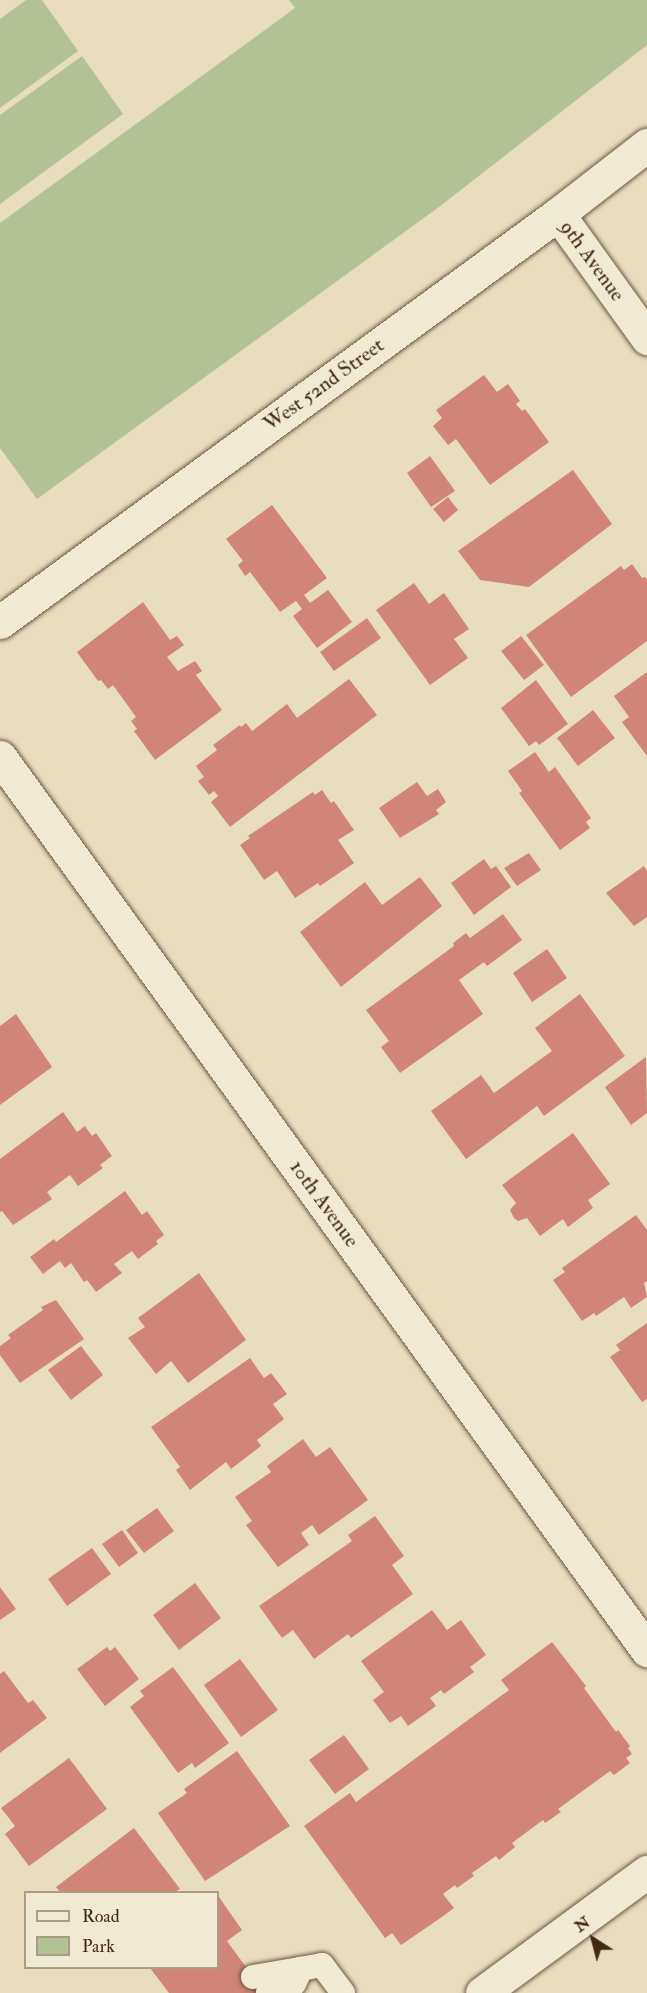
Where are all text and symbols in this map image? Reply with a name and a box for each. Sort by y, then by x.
street label: 9th Avenue [554,216,630,306]
street label: West 52nd Street [259,333,389,437]
street label: 10th Avenue [284,1156,364,1252]
legend [24,1891,219,1969]
text: Road [82,1905,120,1928]
north arrow [563,1909,623,1969]
text: N [571,1912,594,1937]
text: Park [82,1935,115,1958]

